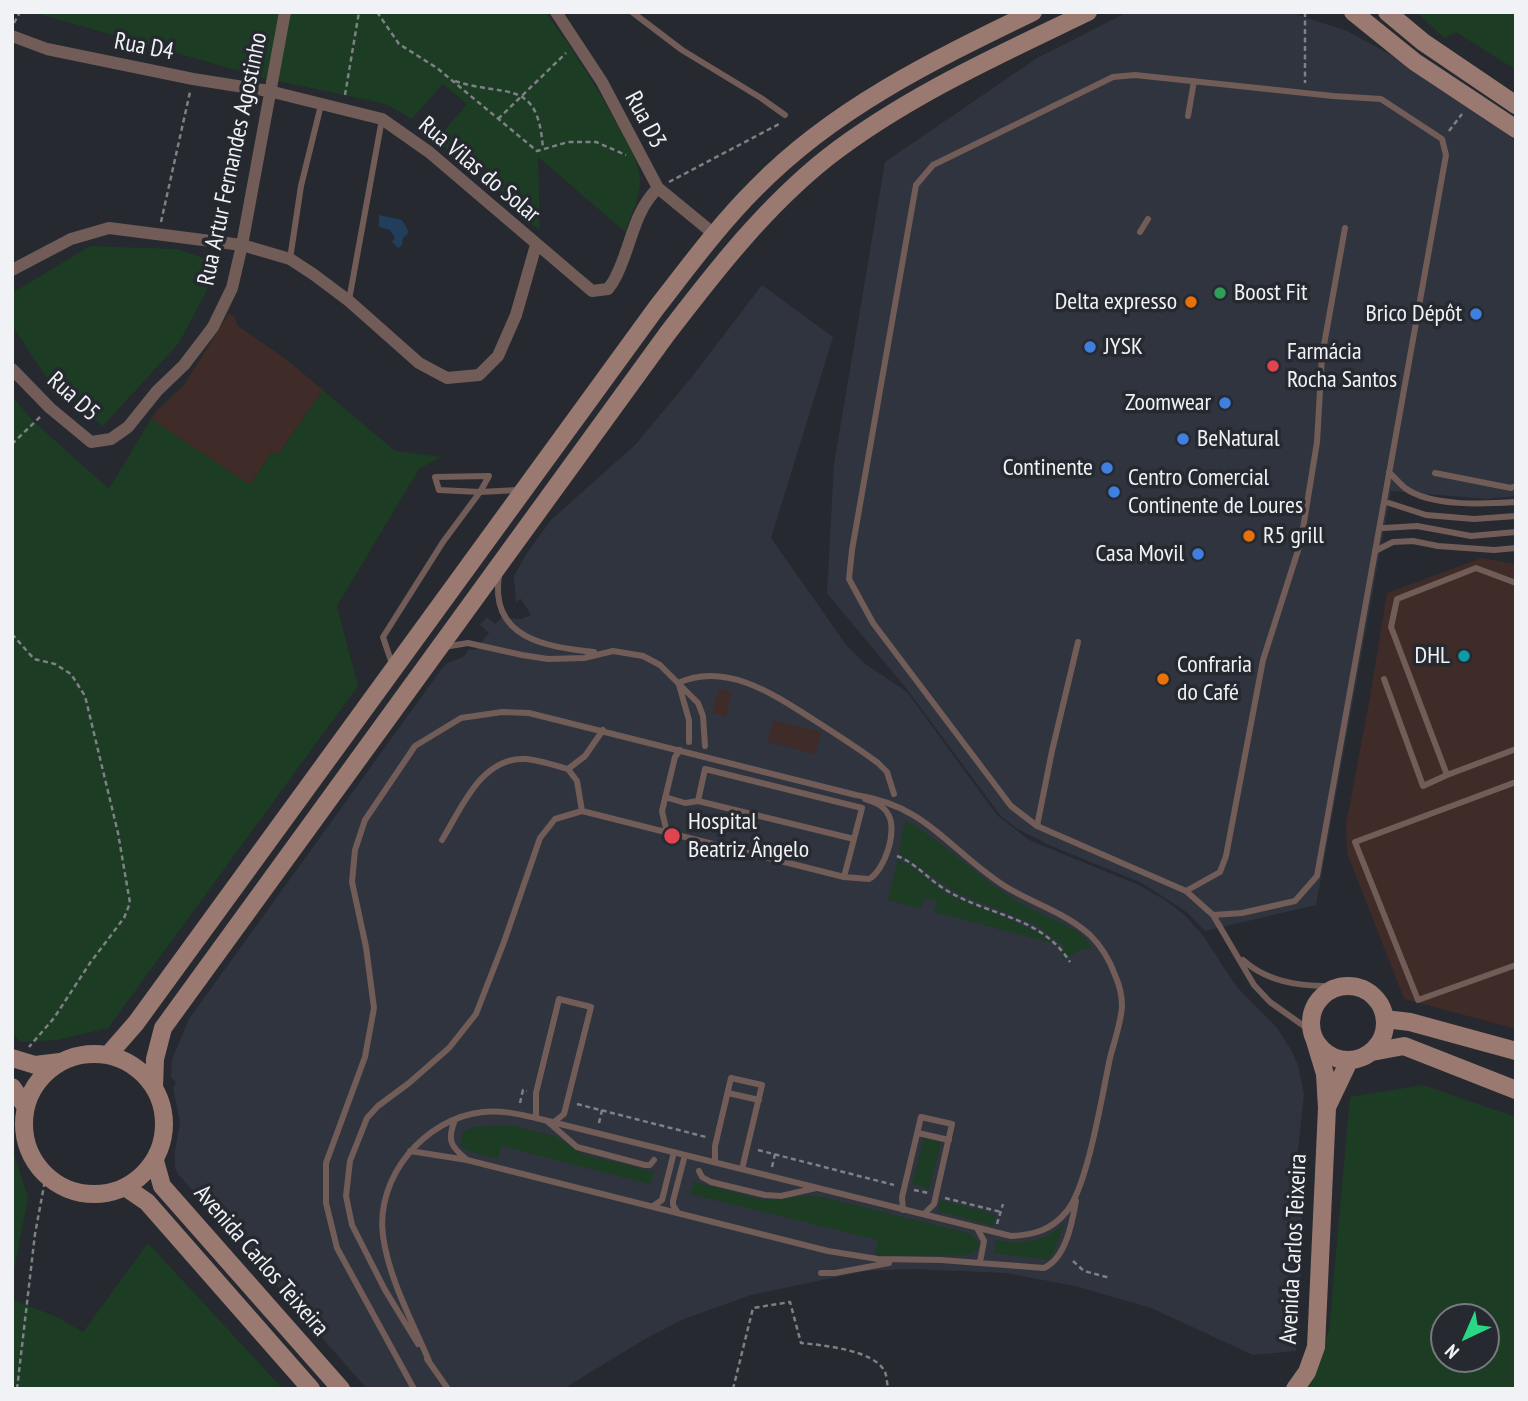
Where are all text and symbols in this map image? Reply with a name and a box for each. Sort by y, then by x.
street label: Rua D4 [112,27,176,67]
street label: Rua Artur Fernandes Agostinho [192,30,274,288]
street label: Rua D3 [618,87,672,153]
street label: Rua Vilas do Solar [412,111,546,229]
place label: Boost Fit [1234,279,1308,307]
marker: Boost Fit [1212,285,1228,301]
place label: Delta expresso [1055,288,1177,316]
marker: Delta expresso [1183,294,1199,310]
place label: Brico Dépôt [1365,300,1462,328]
marker: Brico Dépôt [1468,306,1484,322]
place label: JYSK [1104,333,1143,361]
place label: Farmácia Rocha Santos [1287,338,1397,394]
marker: JYSK [1082,339,1098,355]
marker: Farmácia Rocha Santos [1265,358,1281,374]
street label: Rua D5 [41,366,105,428]
place label: Zoomwear [1125,389,1211,417]
marker: Zoomwear [1217,395,1233,411]
place label: BeNatural [1197,425,1280,453]
marker: BeNatural [1175,431,1191,447]
place label: Continente [1003,454,1093,482]
marker: Continente [1099,460,1115,476]
place label: Centro Comercial Continente de Loures [1128,464,1303,520]
marker: Centro Comercial Continente de Loures [1106,484,1122,500]
place label: R5 grill [1263,522,1324,550]
marker: R5 grill [1241,528,1257,544]
place label: Casa Movil [1095,540,1184,568]
marker: Casa Movil [1190,546,1206,562]
place label: DHL [1415,642,1450,670]
marker: DHL [1456,648,1472,664]
place label: Confraria do Café [1177,651,1252,707]
marker: Confraria do Café [1155,671,1171,687]
place label: Hospital Beatriz Ângelo [688,808,809,864]
marker: Hospital Beatriz Ângelo [662,826,682,846]
street label: Avenida Carlos Teixeira [1275,1153,1313,1345]
street label: Avenida Carlos Teixeira [188,1180,334,1342]
north arrow [1430,1303,1500,1373]
text: N [1440,1339,1464,1364]

